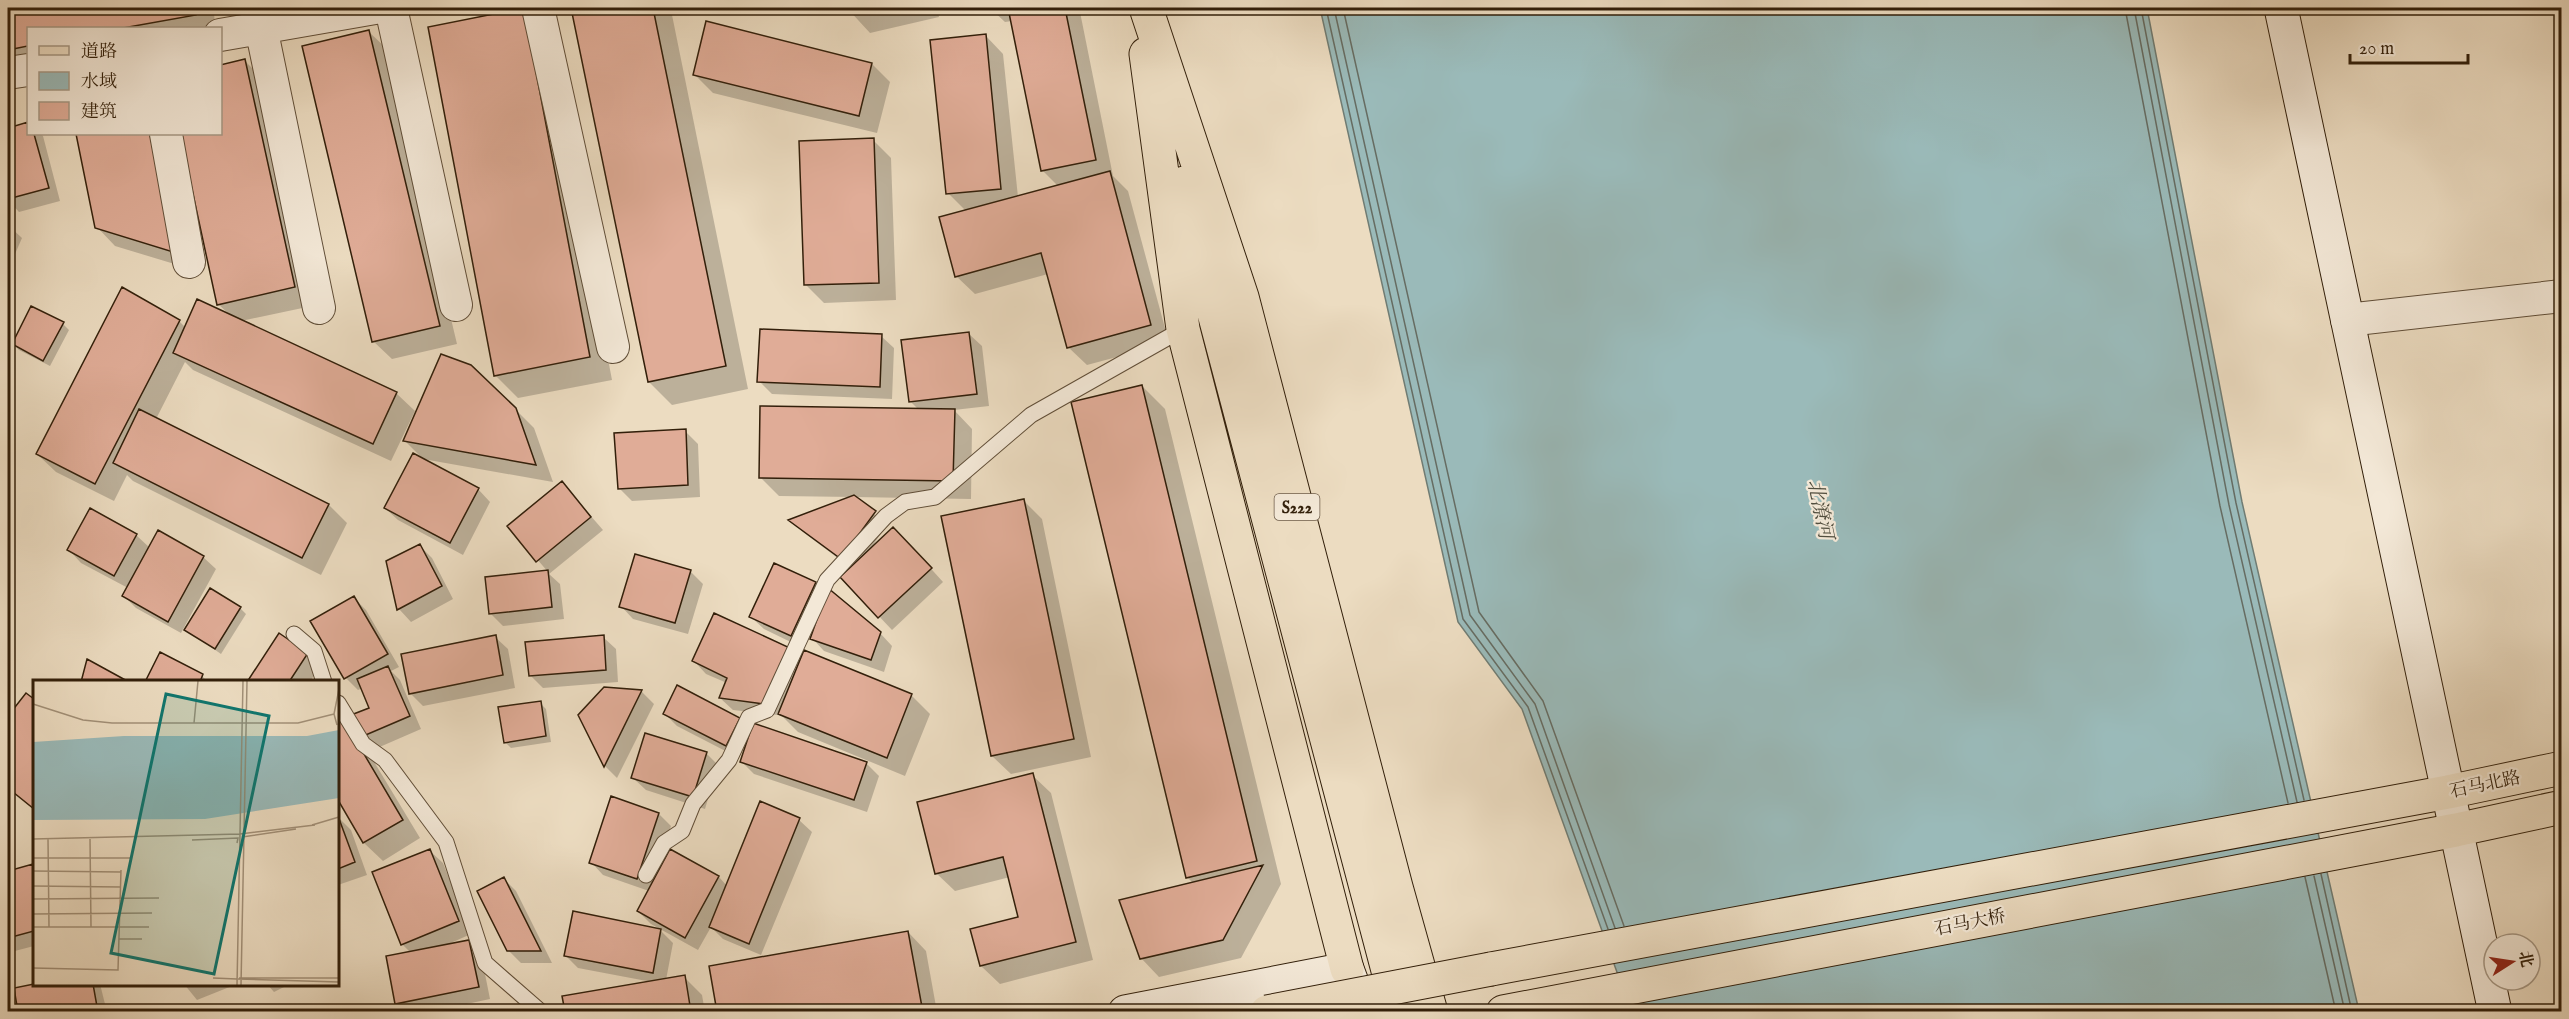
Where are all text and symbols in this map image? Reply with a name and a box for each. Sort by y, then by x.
legend [27,27,222,135]
scale bar [2350,27,2468,65]
text: 20 m [2359,38,2394,61]
text: 道路 [81,41,117,64]
text: 水域 [81,71,117,94]
text: 建筑 [81,101,117,124]
water label: 北潦河 [1801,477,1839,544]
road number: S222 [1274,494,1320,520]
inset map [33,680,339,986]
street label: 石马北路 [2448,767,2523,804]
street label: 石马大桥 [1933,905,2008,942]
north arrow [2482,932,2542,992]
text: 北 [2513,949,2536,969]

